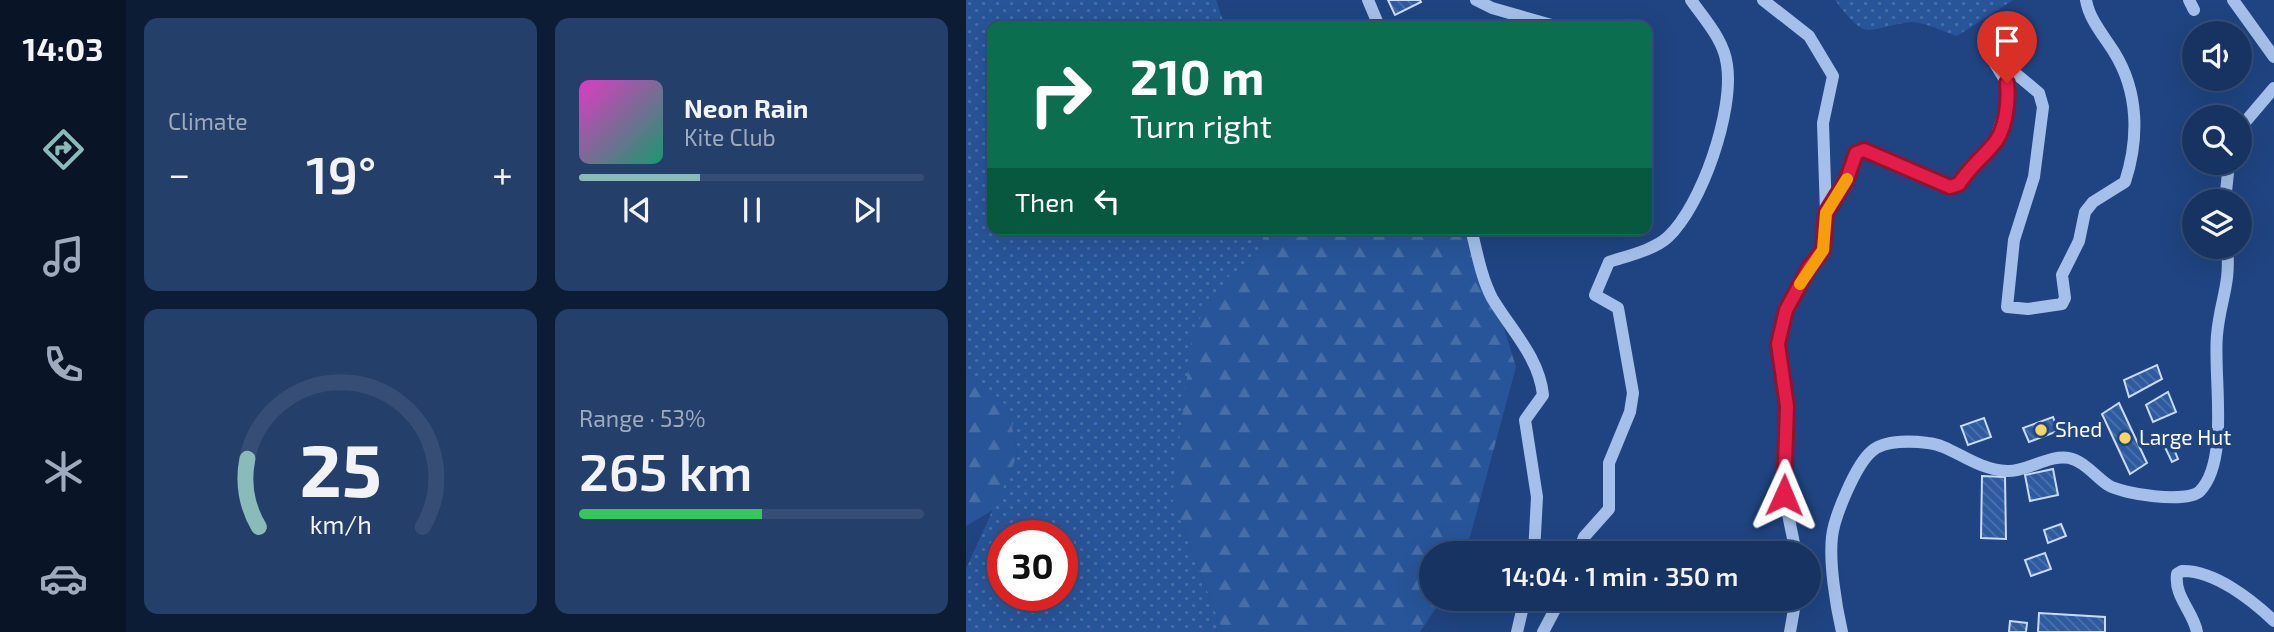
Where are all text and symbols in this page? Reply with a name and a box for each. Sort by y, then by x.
pin [1977,11,2037,83]
map controls [2182,21,2252,259]
button: sound [2182,21,2252,91]
icon: arrive [1988,22,2026,60]
text: 14:03 [23,29,103,67]
text: 210 m [1130,46,1264,105]
icon: right [1015,49,1106,140]
text: Neon Rain [684,92,808,123]
button: search [2182,105,2252,175]
text: Turn right [1130,106,1272,144]
text: Climate [168,107,248,135]
text: Kite Club [684,123,776,151]
icon: directions [39,125,88,174]
text: 19° [306,142,376,204]
text: − [168,150,190,196]
text: + [492,150,513,196]
icon: left [1088,182,1126,220]
text: Then [1015,186,1074,217]
button: layers [2182,189,2252,259]
icon: previous [618,191,656,229]
icon: pause [733,191,771,229]
icon: next [848,191,886,229]
icon: music [39,232,88,281]
icon: phone [39,340,88,389]
text: Range · 53% [579,404,706,432]
place label: Shed [2055,416,2102,441]
marker: Shed [2033,422,2049,438]
place label: Large Hut [2139,424,2231,449]
text: 25 [299,425,382,513]
marker: Large Hut [2117,430,2133,446]
text: 265 km [579,439,752,501]
icon: climate [39,447,88,496]
position arrow [1747,458,1821,532]
text: km/h [309,509,372,539]
speed limit sign: 30 [987,520,1078,611]
icon: car [39,554,88,603]
text: 14:04 · 1 min · 350 m [1502,560,1738,591]

